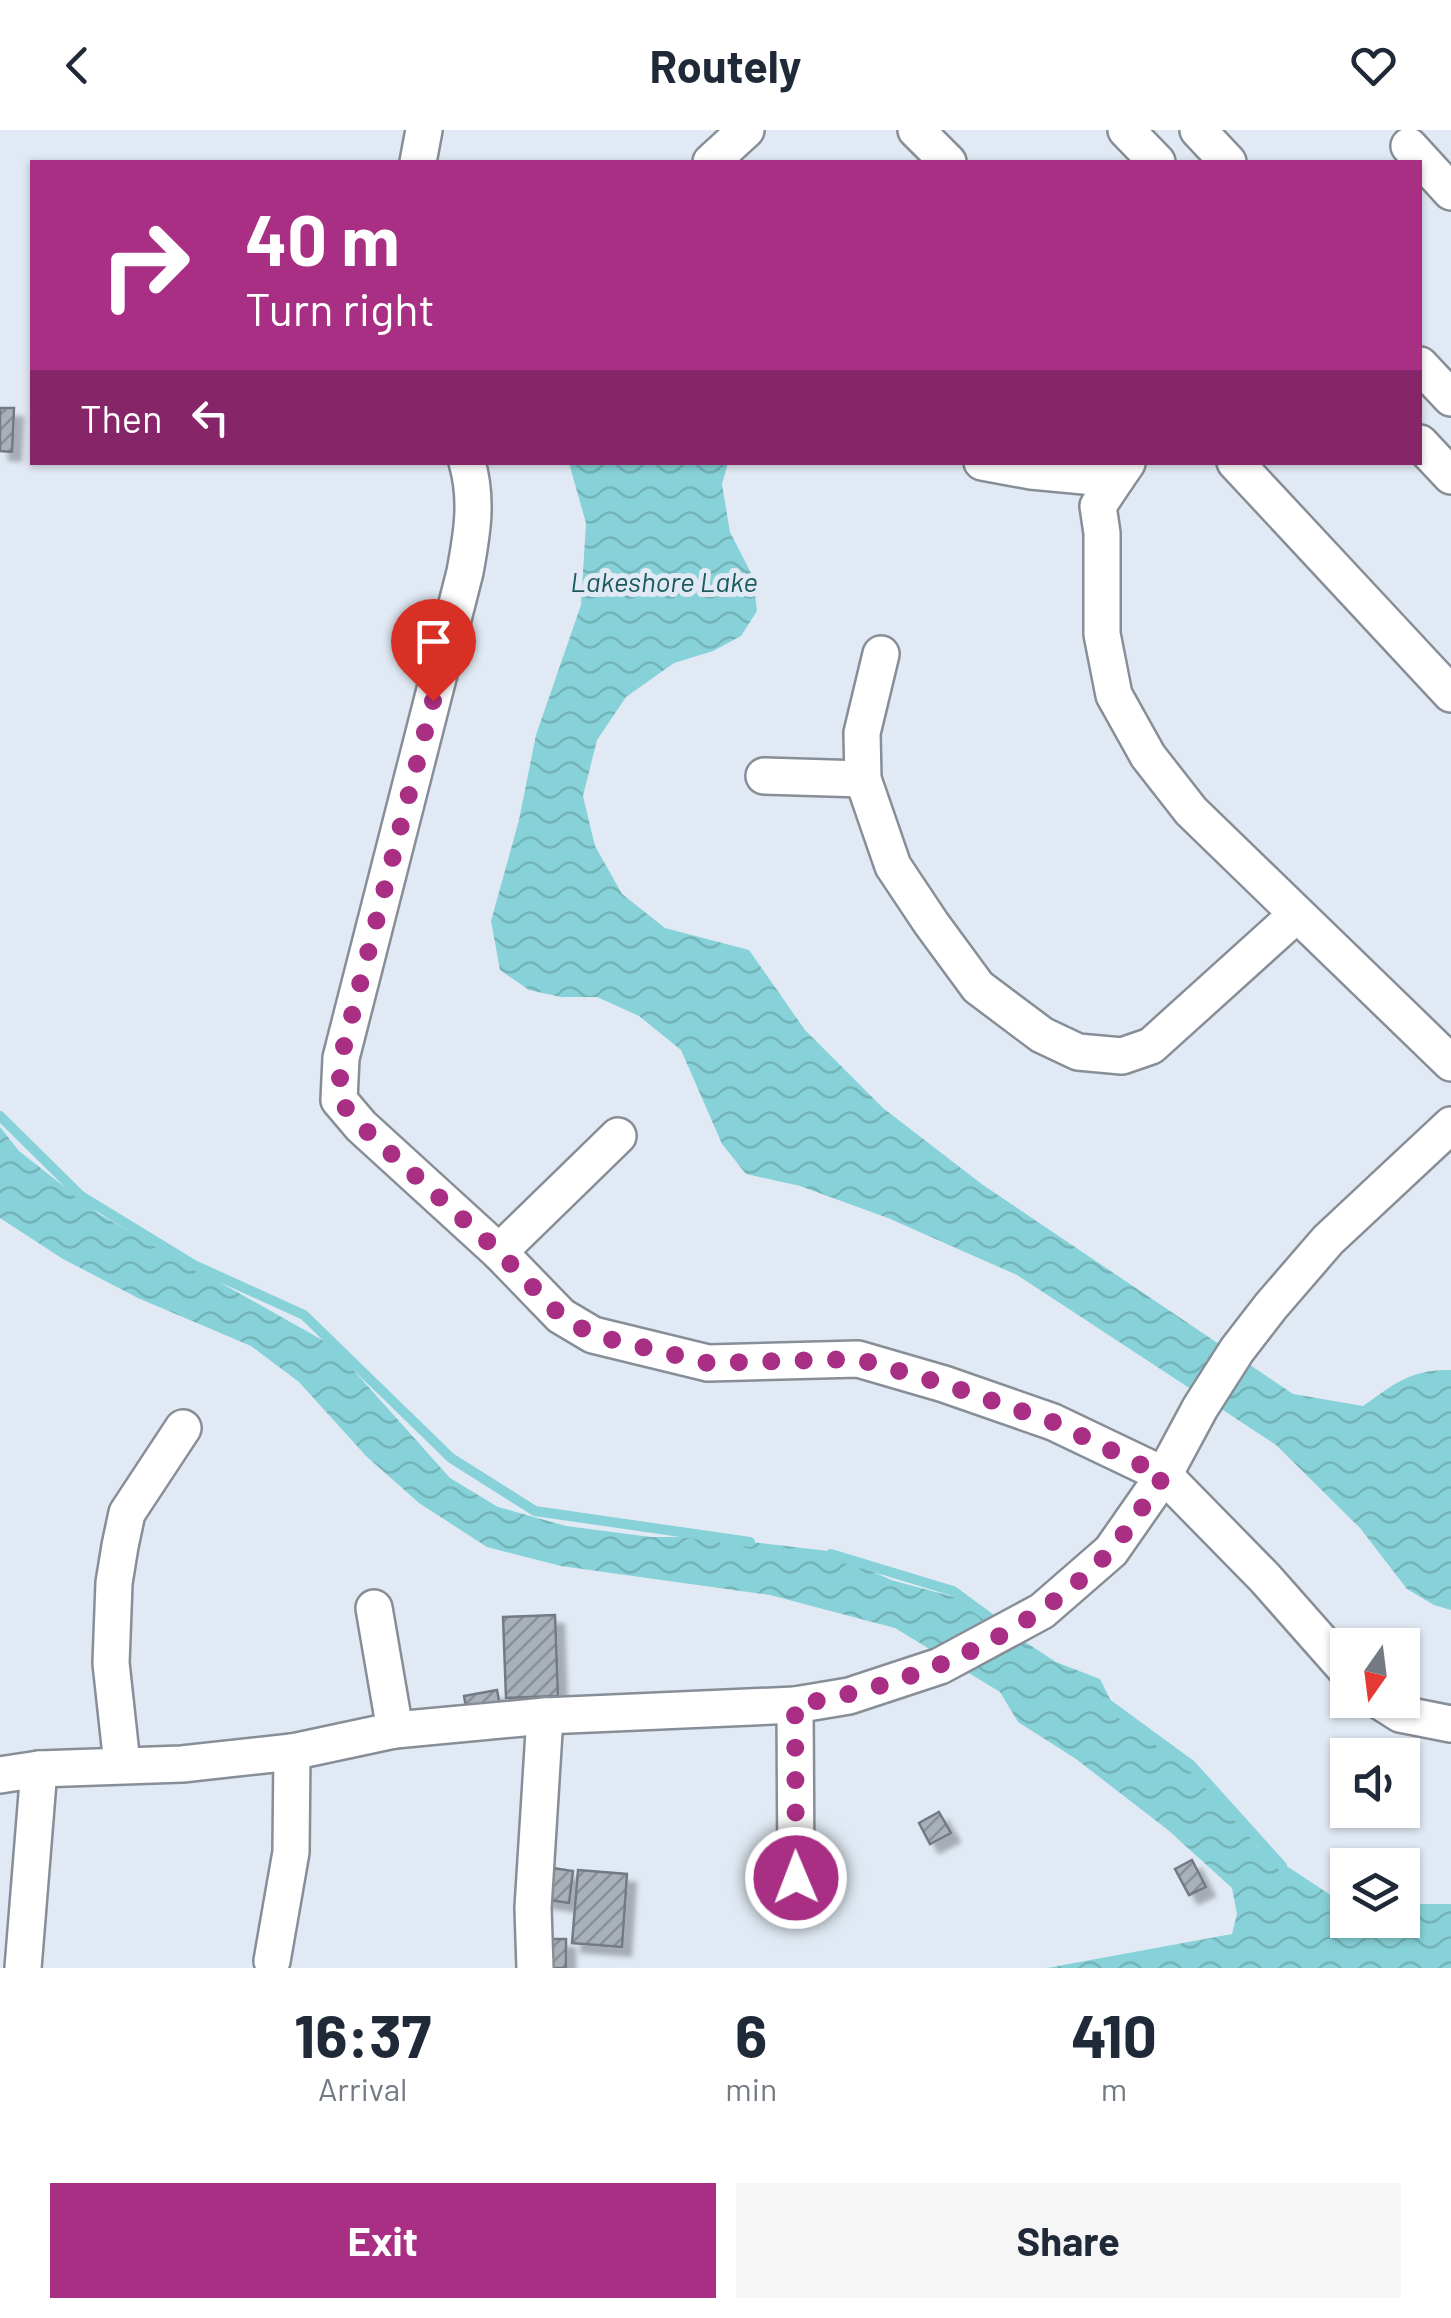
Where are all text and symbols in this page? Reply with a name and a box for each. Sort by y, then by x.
icon: back [50,38,105,93]
text: Routely [650,38,801,92]
icon: heart [1346,38,1401,93]
text: 40 m [245,196,400,280]
icon: right [80,200,210,330]
text: Turn right [245,281,435,335]
icon: left [183,390,238,445]
text: Then [80,395,163,441]
water label: Lakeshore Lake [570,564,758,598]
pin [391,599,476,702]
icon: arrive [406,614,461,669]
north arrow [1330,1628,1420,1718]
map controls [1330,1628,1420,1938]
button: sound [1330,1738,1420,1828]
position arrow [744,1826,848,1930]
button: layers [1330,1848,1420,1938]
text: 16:37 [294,1998,431,2070]
text: 6 [735,1998,767,2070]
text: 410 [1071,1998,1157,2070]
text: Arrival [318,2069,407,2107]
text: min [725,2069,777,2107]
text: m [1101,2069,1127,2107]
button: Exit [50,2183,716,2298]
button: Share [736,2183,1401,2298]

